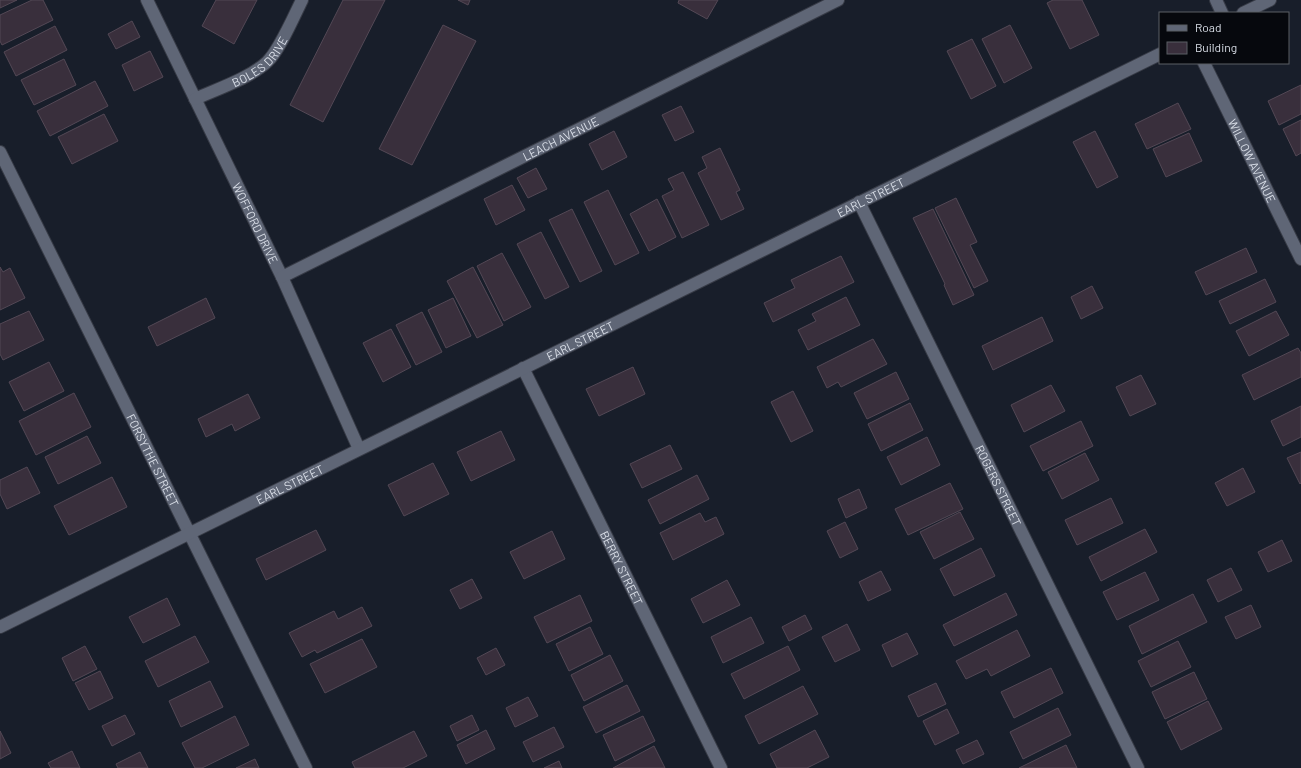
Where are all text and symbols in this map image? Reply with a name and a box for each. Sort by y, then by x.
legend [1159,12,1289,64]
text: Road [1195,20,1222,34]
street label: BOLES DRIVE [230,34,290,89]
text: Building [1195,40,1237,54]
street label: LEACH AVENUE [520,114,601,163]
street label: WILLOW AVENUE [1226,117,1279,205]
street label: EARL STREET [835,174,907,220]
street label: WOFFORD DRIVE [230,180,281,266]
street label: EARL STREET [544,318,616,363]
street label: FORSYTHE STREET [124,411,182,509]
street label: ROGERS STREET [973,443,1025,528]
street label: EARL STREET [254,461,326,506]
street label: BERRY STREET [598,529,646,607]

